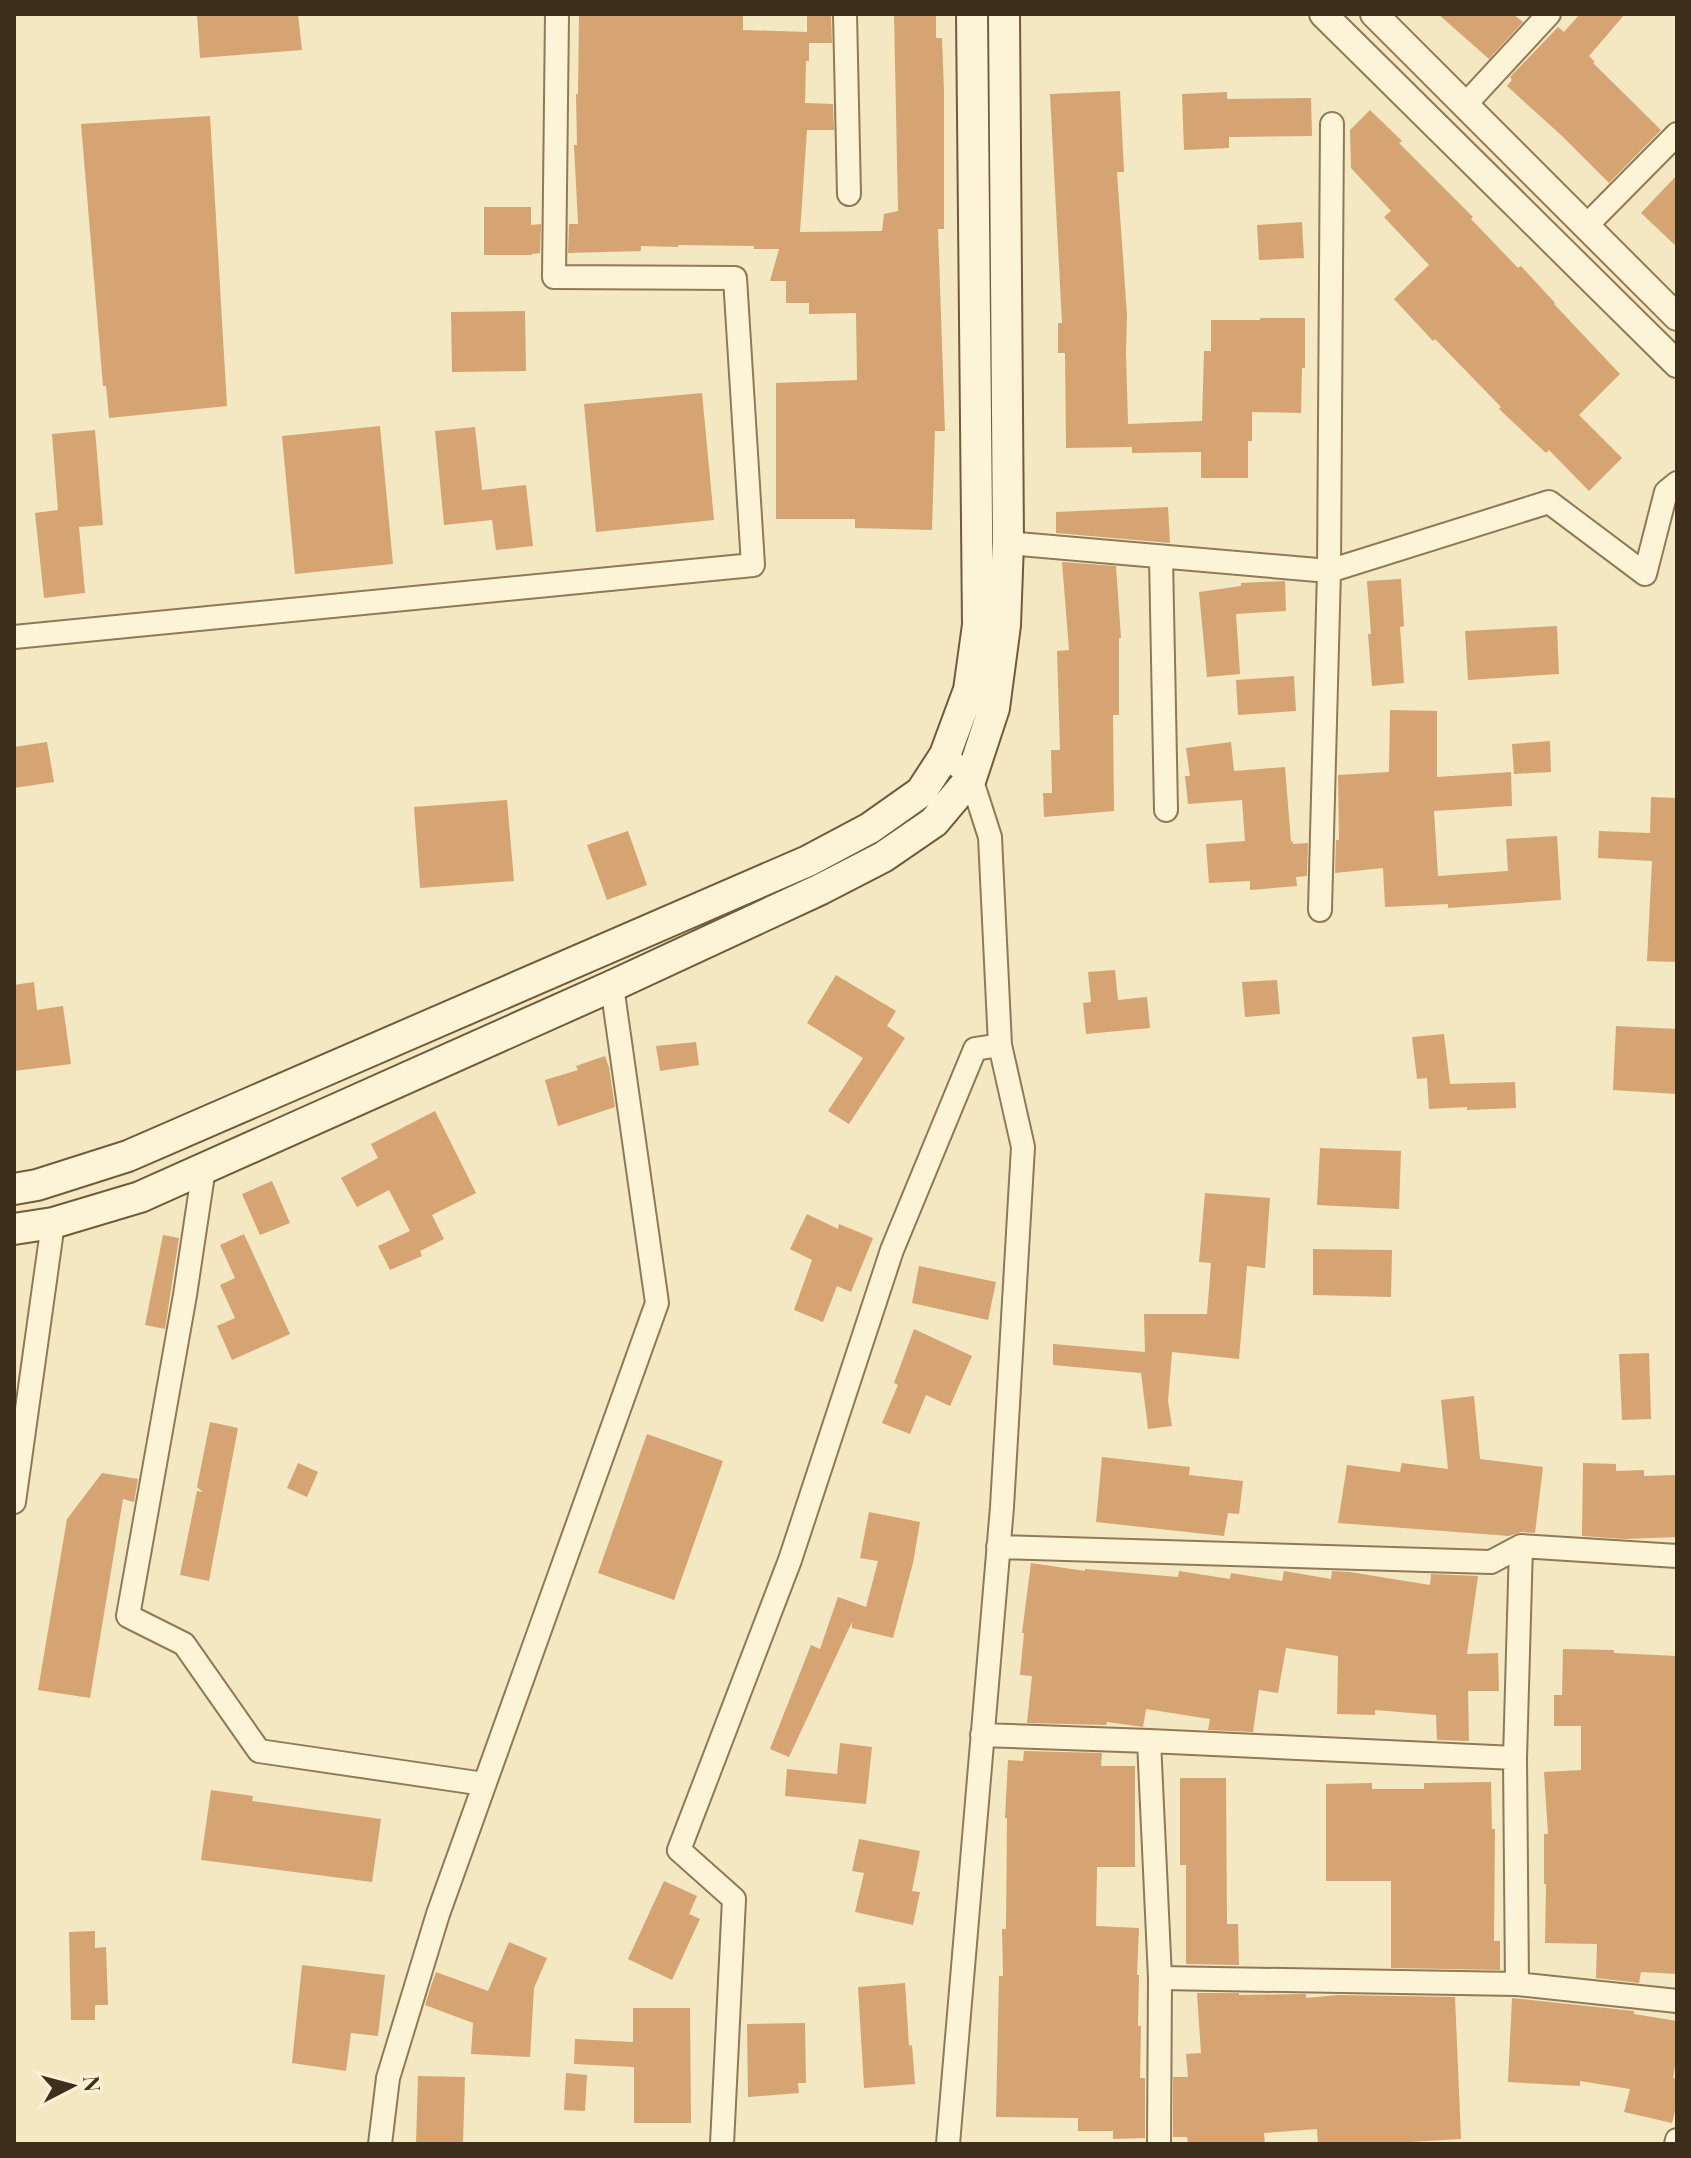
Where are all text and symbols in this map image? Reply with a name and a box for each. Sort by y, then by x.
north arrow [32,2046,112,2126]
text: N [77,2074,109,2093]

